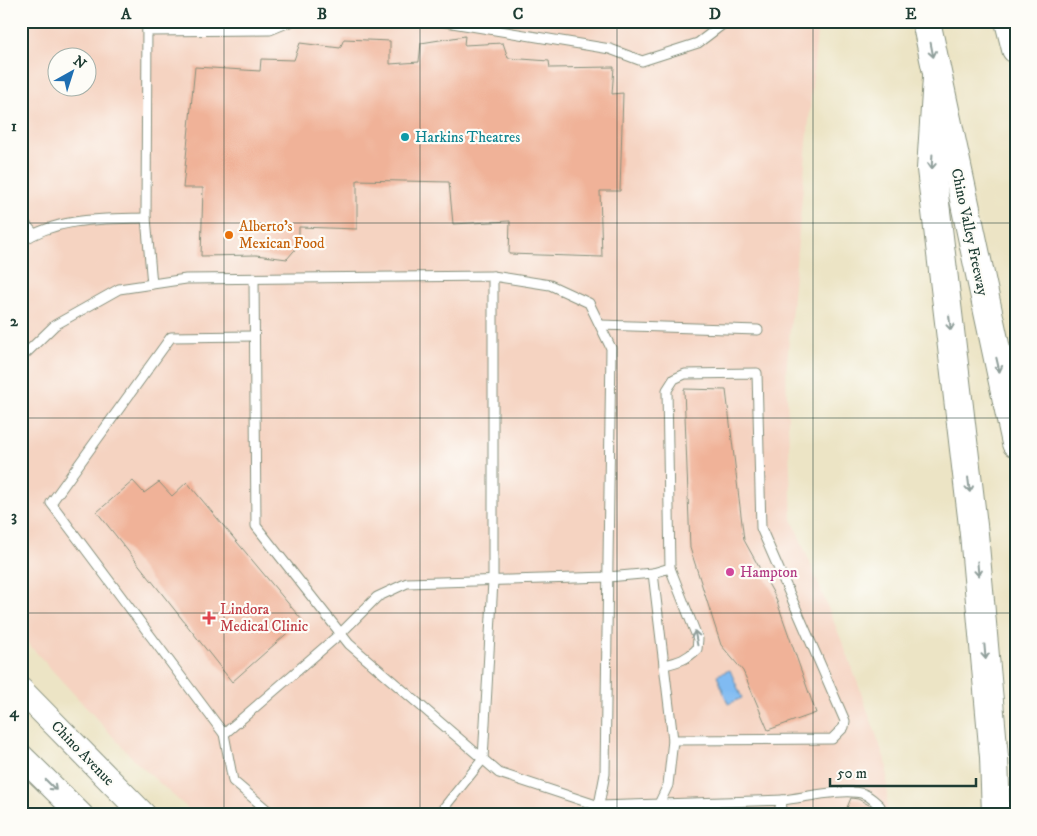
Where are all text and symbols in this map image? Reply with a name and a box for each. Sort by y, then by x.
text: A [120,4,132,24]
text: B [317,4,327,24]
text: C [513,4,523,24]
text: D [709,4,721,24]
text: E [905,4,917,24]
one-way arrow [927,41,937,57]
north arrow [48,48,98,98]
text: N [69,52,90,74]
text: 1 [11,116,17,136]
place label: Harkins Theatres [415,128,520,147]
marker: Harkins Theatres [399,131,411,143]
one-way arrow [927,153,937,169]
street label: Chino Valley Freeway [947,167,992,298]
place label: Alberto's Mexican Food [239,217,325,253]
marker: Alberto's Mexican Food [223,229,235,241]
text: 2 [10,311,19,331]
one-way arrow [945,315,955,331]
one-way arrow [994,357,1003,373]
one-way arrow [964,476,974,492]
text: 3 [11,506,17,526]
one-way arrow [973,560,982,576]
place label: Hampton [740,563,798,582]
marker: Hampton [724,566,736,578]
place label: Lindora Medical Clinic [220,600,309,636]
marker: Lindora Medical Clinic [202,611,216,625]
one-way arrow [690,631,700,647]
one-way arrow [980,644,990,660]
text: 4 [8,702,19,722]
street label: Chino Avenue [47,717,118,790]
scale bar [830,756,976,788]
text: 50 m [837,764,867,783]
one-way arrow [45,779,57,791]

